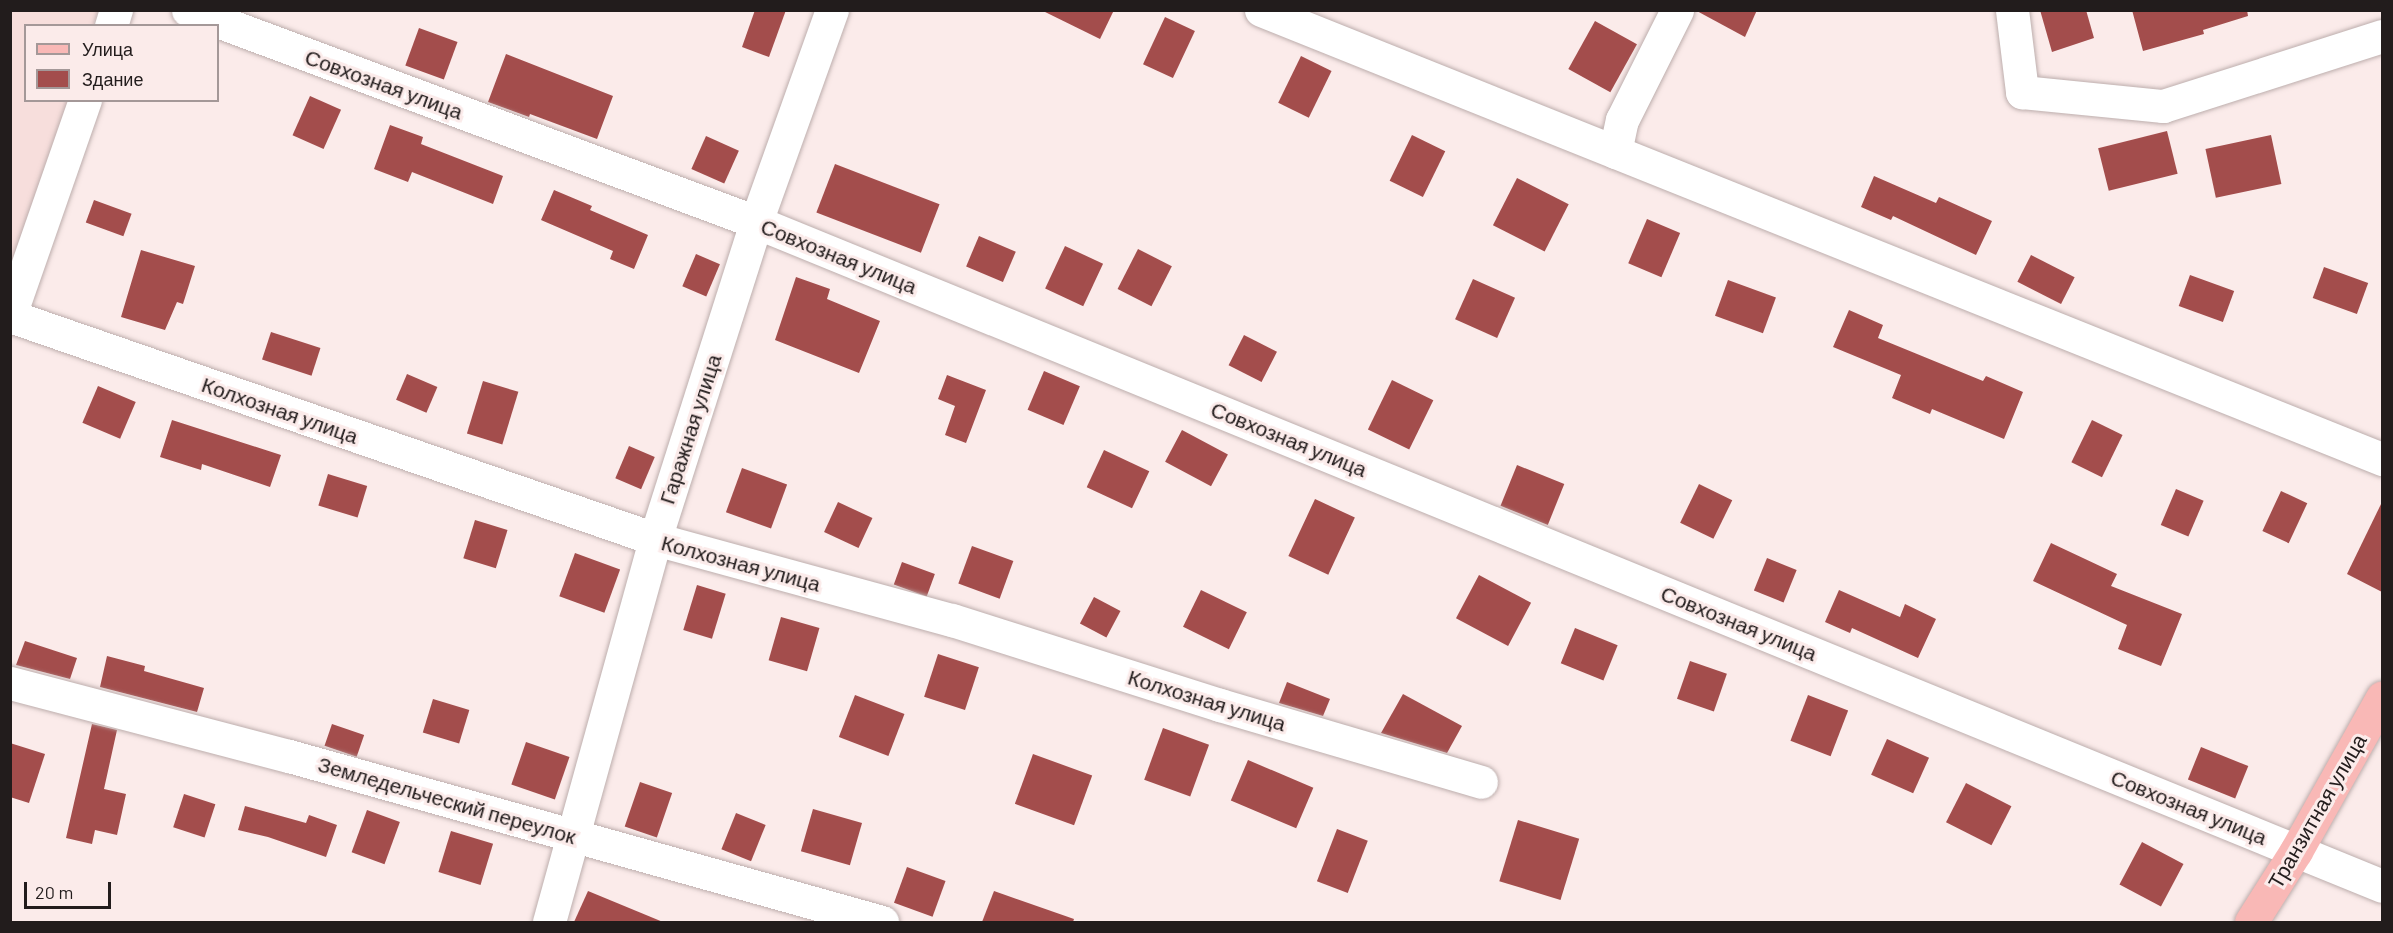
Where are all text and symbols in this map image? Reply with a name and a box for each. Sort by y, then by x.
legend [24,24,219,102]
text: Улица [82,38,133,60]
street label: Совхозная улица [302,44,466,124]
text: Здание [82,68,143,90]
street label: Совхозная улица [757,213,921,299]
street label: Гаражная улица [654,351,726,507]
street label: Колхозная улица [199,371,361,449]
street label: Совхозная улица [1207,396,1371,482]
street label: Колхозная улица [659,530,823,596]
street label: Совхозная улица [1657,580,1821,666]
street label: Колхозная улица [1125,664,1289,736]
street label: Транзитная улица [2263,729,2371,893]
street label: Земледельческий переулок [315,751,579,849]
street label: Совхозная улица [2107,764,2271,850]
scale bar [27,870,114,908]
text: 20 m [35,881,73,903]

